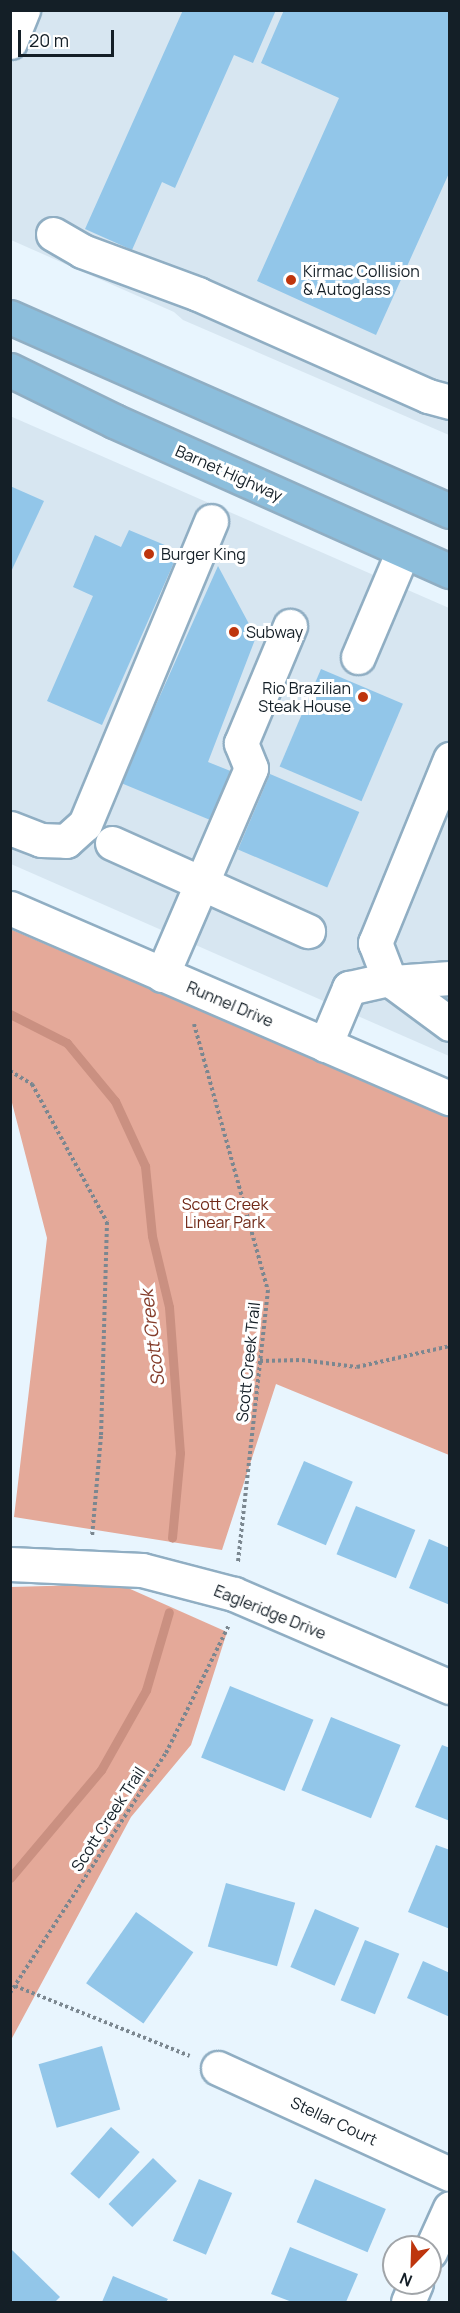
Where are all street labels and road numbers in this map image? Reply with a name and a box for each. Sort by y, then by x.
street label: Barnet Highway [172,441,286,505]
street label: Runnel Drive [184,977,276,1031]
street label: Scott Creek Trail [232,1301,264,1423]
street label: Eagleridge Drive [211,1581,329,1643]
street label: Scott Creek Trail [67,1763,149,1875]
street label: Stellar Court [288,2093,380,2149]

